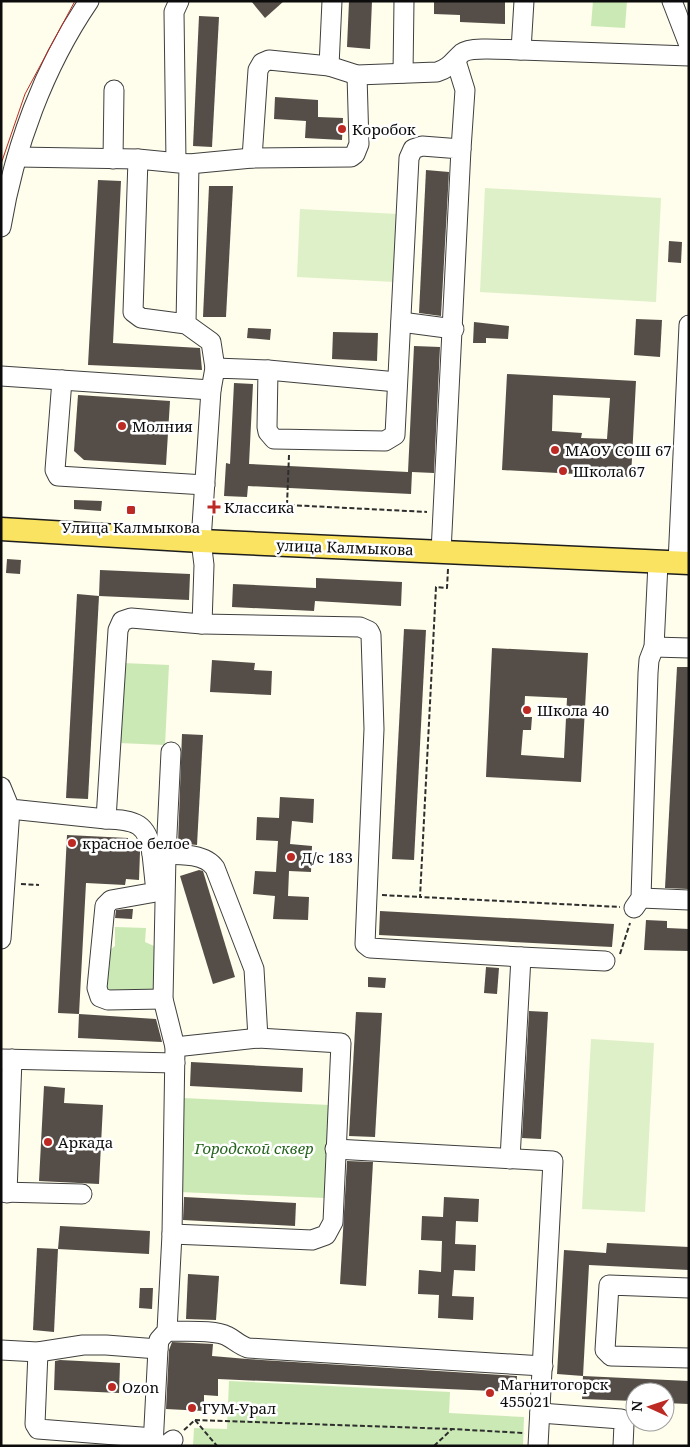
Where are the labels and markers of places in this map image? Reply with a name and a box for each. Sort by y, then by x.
place label: Коробок [352,119,416,139]
marker: Коробок [336,123,348,135]
place label: Молния [132,416,193,436]
marker: Молния [116,420,128,432]
place label: МАОУ СОШ 67 [565,440,672,460]
marker: МАОУ СОШ 67 [549,444,561,456]
place label: Школа 67 [573,461,645,481]
marker: Школа 67 [557,465,569,477]
place label: Классика [224,497,295,517]
marker: Классика [208,501,220,513]
marker: Улица Калмыкова [125,504,137,516]
place label: Улица Калмыкова [62,517,200,537]
place label: Школа 40 [537,700,609,720]
marker: Школа 40 [521,704,533,716]
place label: красное белое [82,833,190,853]
marker: красное белое [66,837,78,849]
place label: Д/с 183 [301,847,353,867]
marker: Д/с 183 [285,851,297,863]
place label: Аркада [58,1132,113,1152]
marker: Аркада [42,1136,54,1148]
place label: Магнитогорск 455021 [500,1374,609,1411]
place label: Ozon [122,1377,159,1397]
marker: Ozon [106,1381,118,1393]
marker: Магнитогорск 455021 [484,1387,496,1399]
place label: ГУМ-Урал [202,1398,276,1418]
marker: ГУМ-Урал [186,1402,198,1414]

